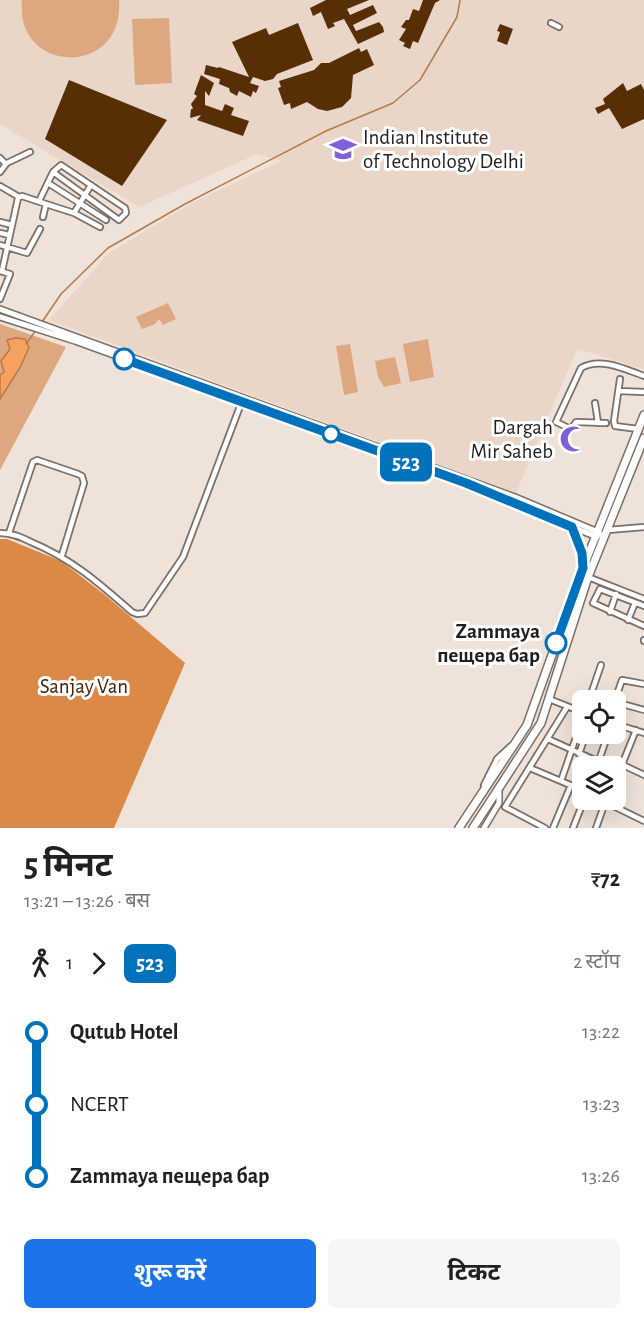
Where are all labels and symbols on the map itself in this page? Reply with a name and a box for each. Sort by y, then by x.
place label: Indian Institute of Technology Delhi [363,127,524,172]
school or university icon: Indian Institute of Technology Delhi [328,134,358,164]
unlabelled marker [113,348,135,370]
place label: Dargah Mir Saheb [471,417,553,462]
mosque icon: Dargah Mir Saheb [558,424,588,454]
unlabelled marker [322,425,340,443]
line badge: 523 [372,442,440,482]
place label: Zammaya пещера бар [437,621,540,666]
marker: Zammaya пещера бар [545,632,567,654]
park label: Sanjay Van [40,676,128,697]

